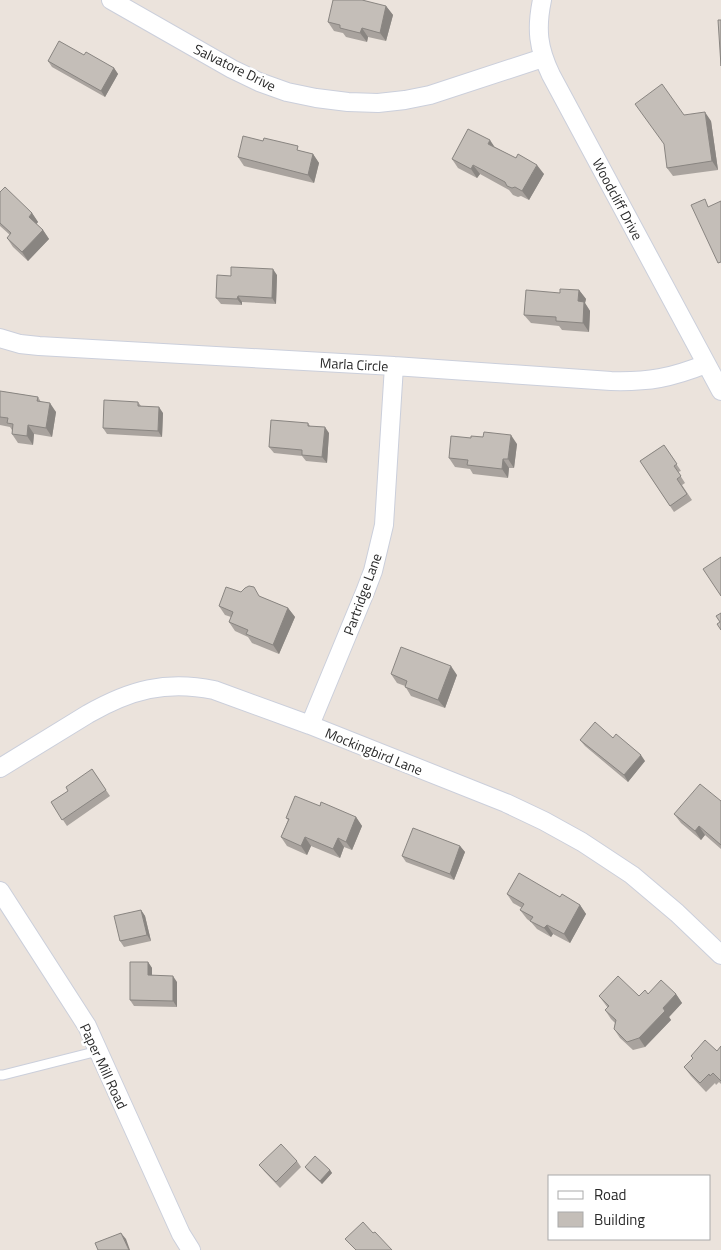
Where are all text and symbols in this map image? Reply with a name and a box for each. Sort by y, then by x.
street label: Salvatore Drive [190,38,280,96]
street label: Woodcliff Drive [588,154,648,244]
street label: Marla Circle [319,352,389,376]
street label: Partridge Lane [337,550,387,638]
street label: Mockingbird Lane [322,722,426,780]
street label: Paper Mill Road [75,1020,133,1112]
legend [548,1175,711,1240]
text: Road [594,1183,626,1206]
text: Building [594,1208,645,1231]

